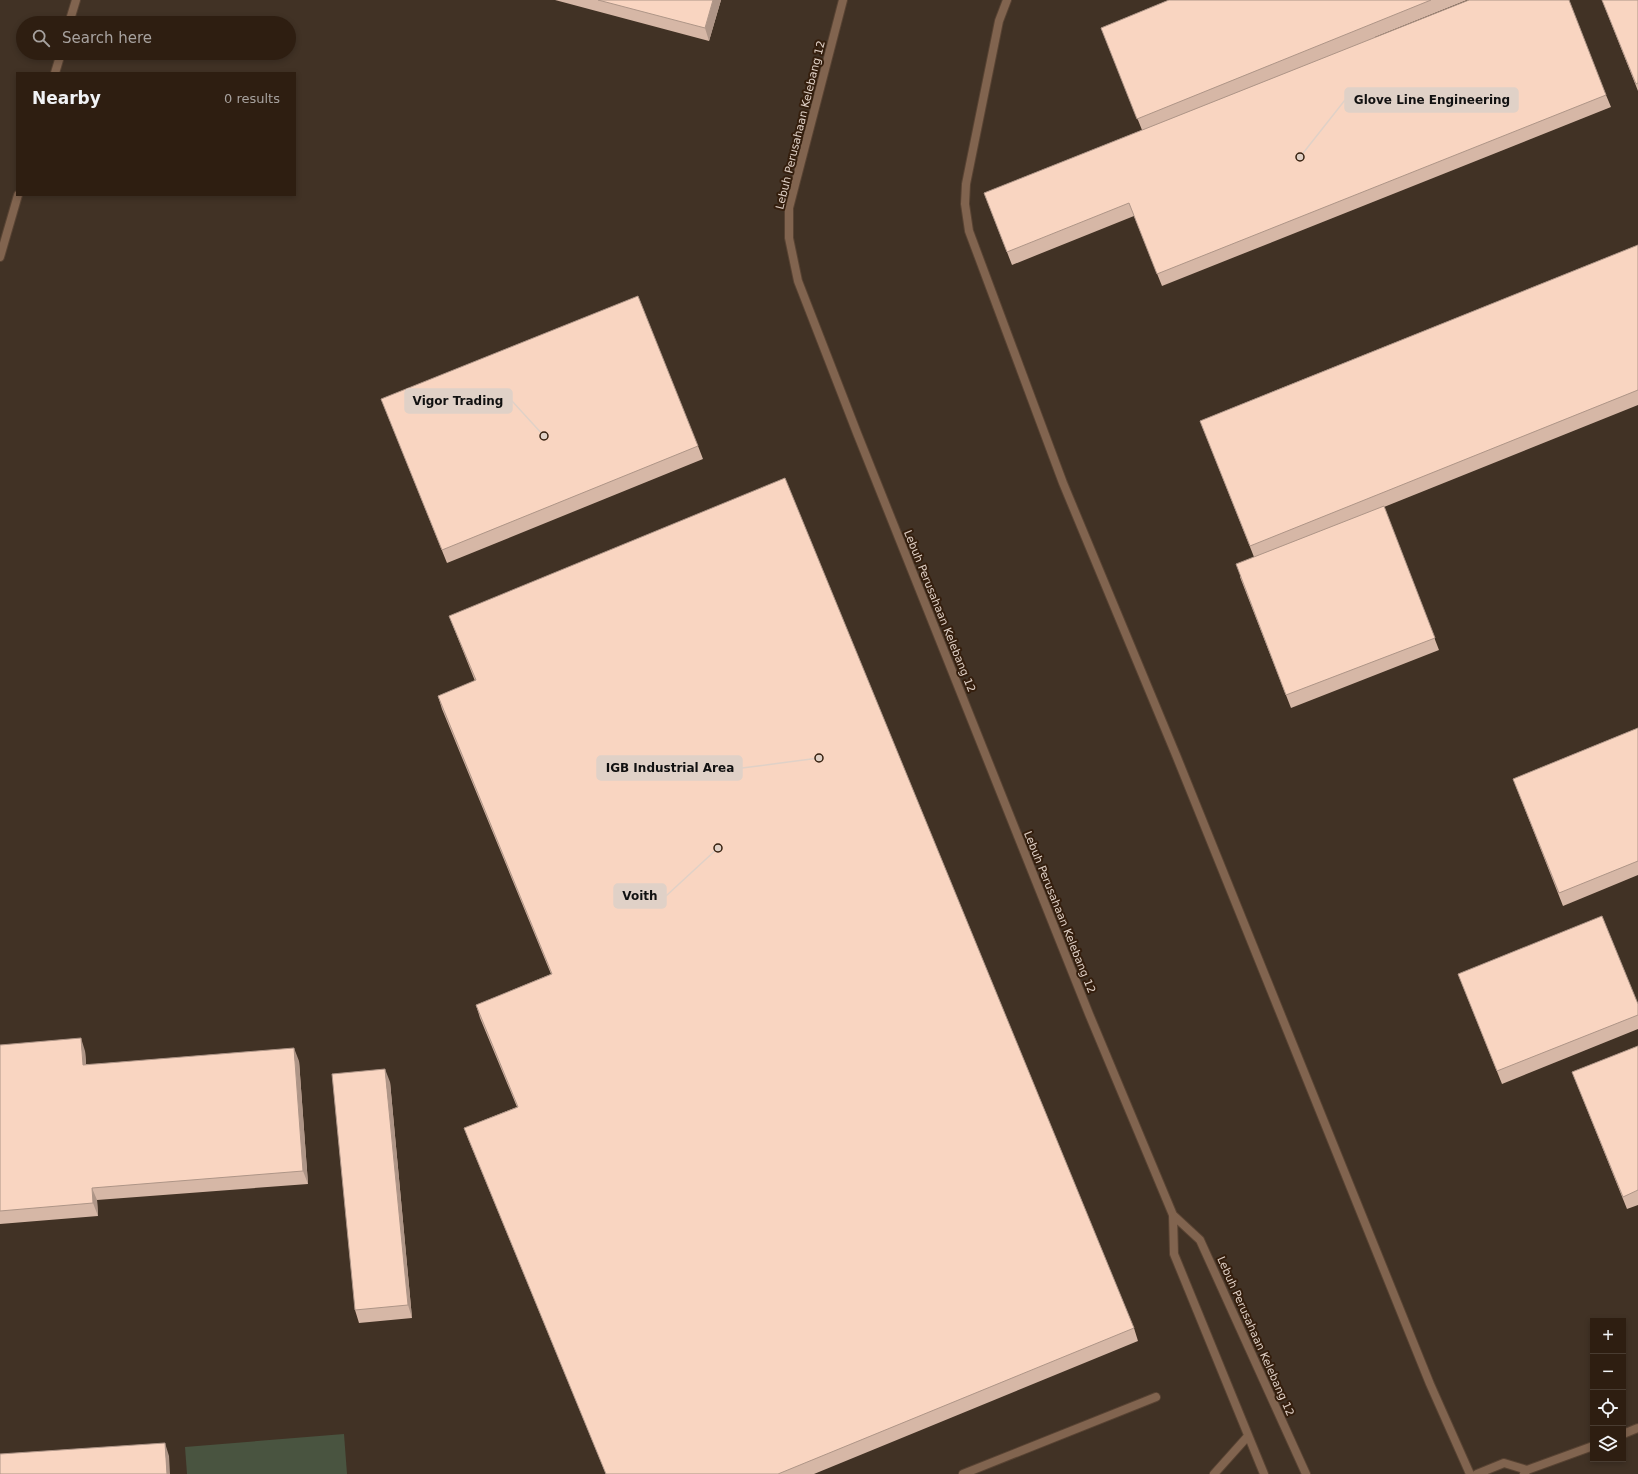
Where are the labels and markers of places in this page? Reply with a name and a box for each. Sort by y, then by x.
callout: Glove Line Engineering [1345,88,1518,112]
callout: Vigor Trading [405,389,512,413]
callout: IGB Industrial Area [597,756,742,780]
callout: Voith [614,884,666,908]

